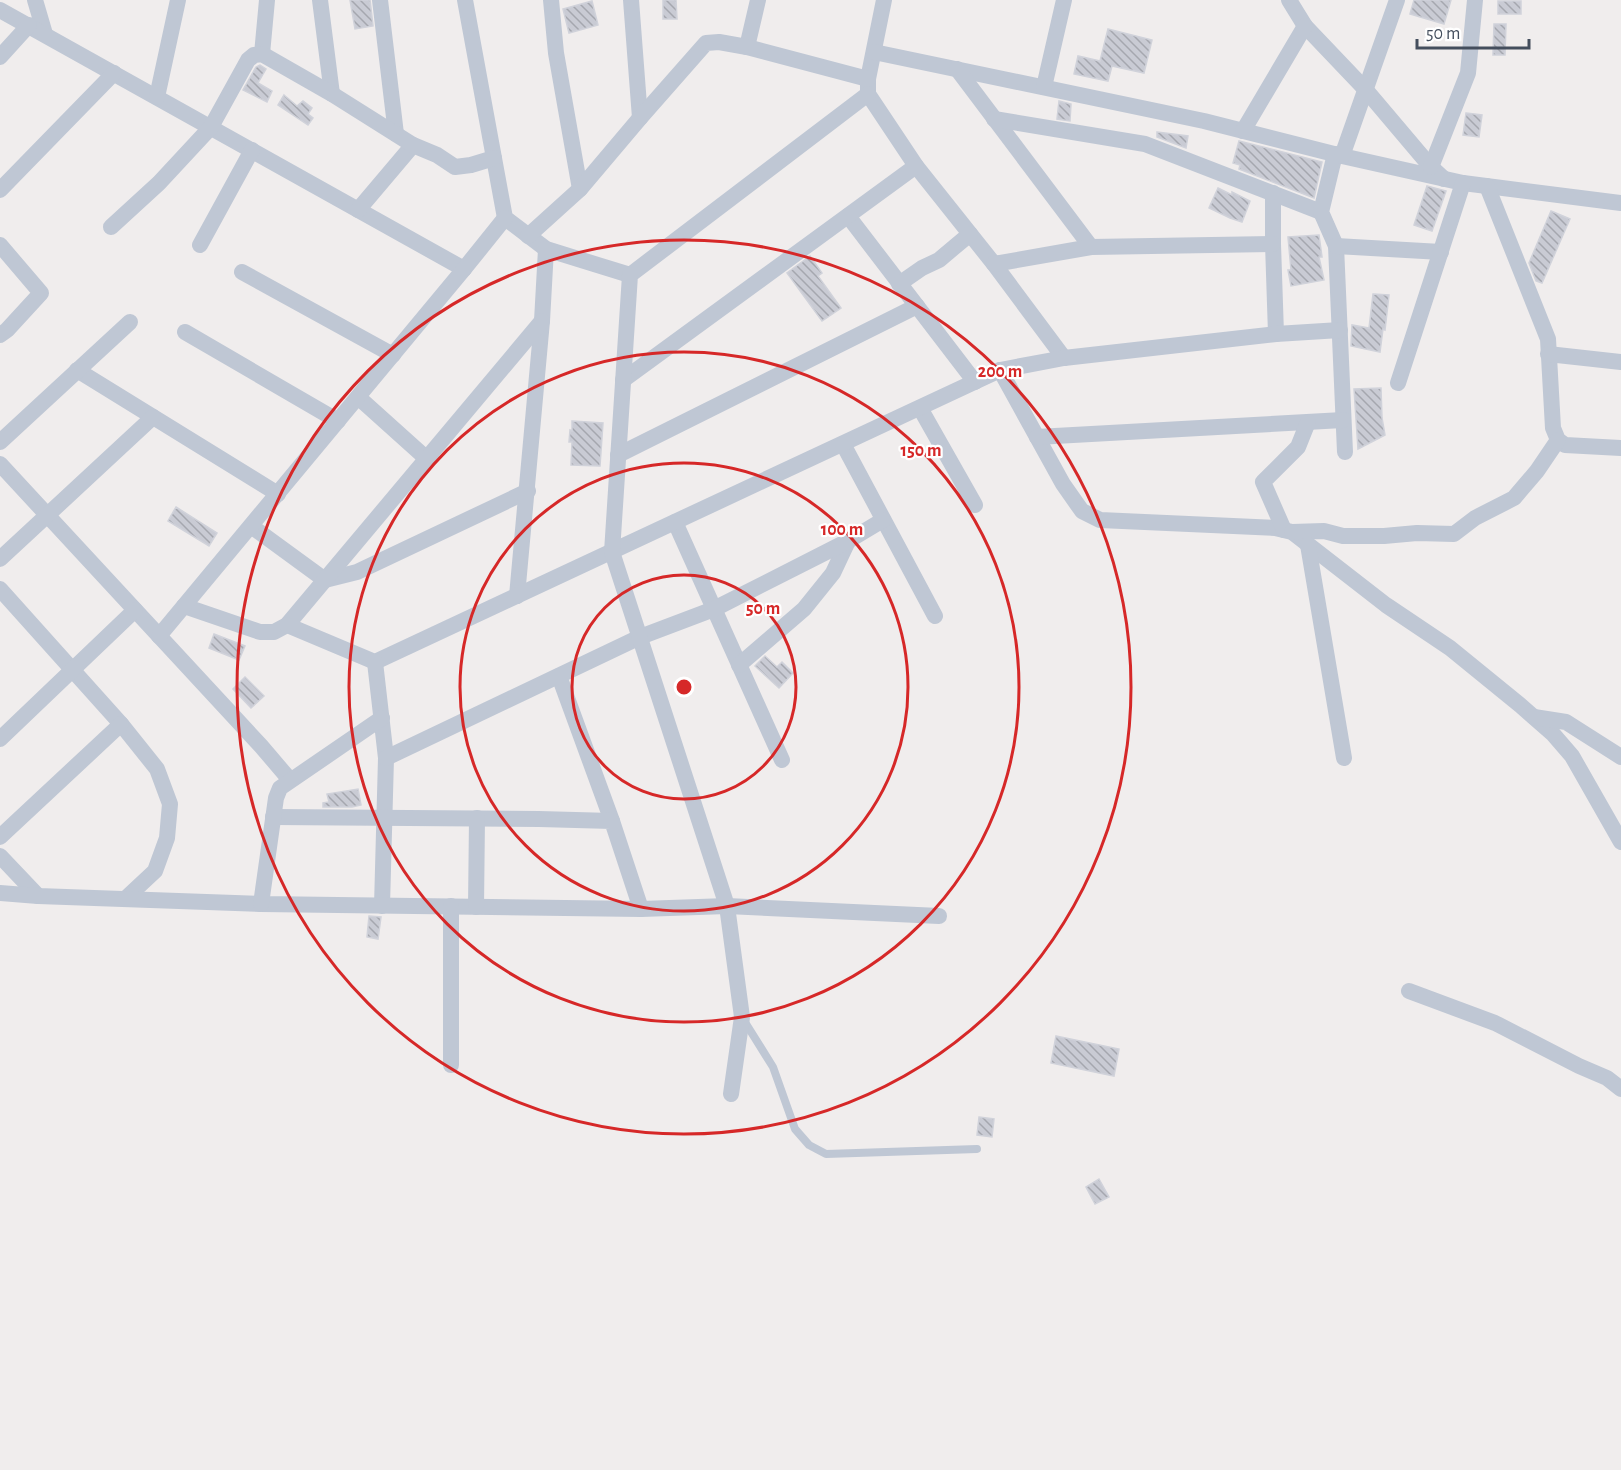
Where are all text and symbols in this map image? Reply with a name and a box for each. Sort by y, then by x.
scale bar [1417,12,1530,50]
text: 50 m [1426,25,1460,43]
text: 200 m [978,363,1022,381]
text: 150 m [901,442,941,460]
text: 100 m [821,521,863,539]
text: 50 m [746,600,780,618]
centre of rings [674,677,694,697]

